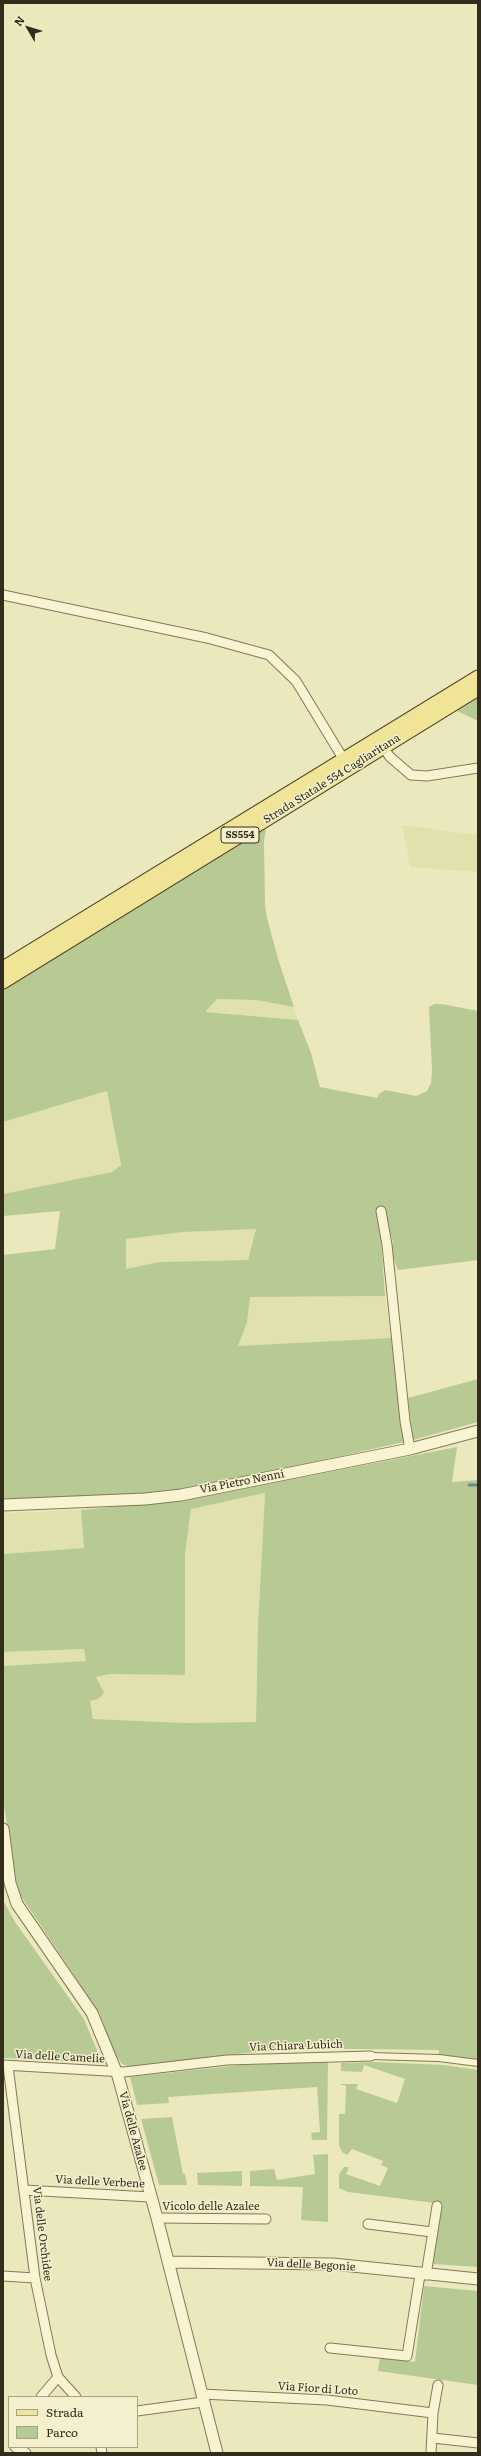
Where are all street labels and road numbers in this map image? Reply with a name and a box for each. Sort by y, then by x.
street label: Strada Statale 554 Cagliaritana [261,731,403,827]
road number: SS554 [221,827,259,843]
street label: Via Pietro Nenni [199,1467,285,1497]
street label: Via Chiara Lubich [249,2038,343,2054]
street label: Via delle Camelie [15,2048,105,2066]
street label: Via delle Azalee [116,2090,150,2172]
street label: Via delle Verbene [55,2173,145,2191]
street label: Via delle Orchidee [30,2186,54,2282]
street label: Vicolo delle Azalee [162,2200,260,2214]
street label: Via delle Begonie [266,2256,356,2274]
street label: Via Fior di Loto [277,2380,359,2398]

